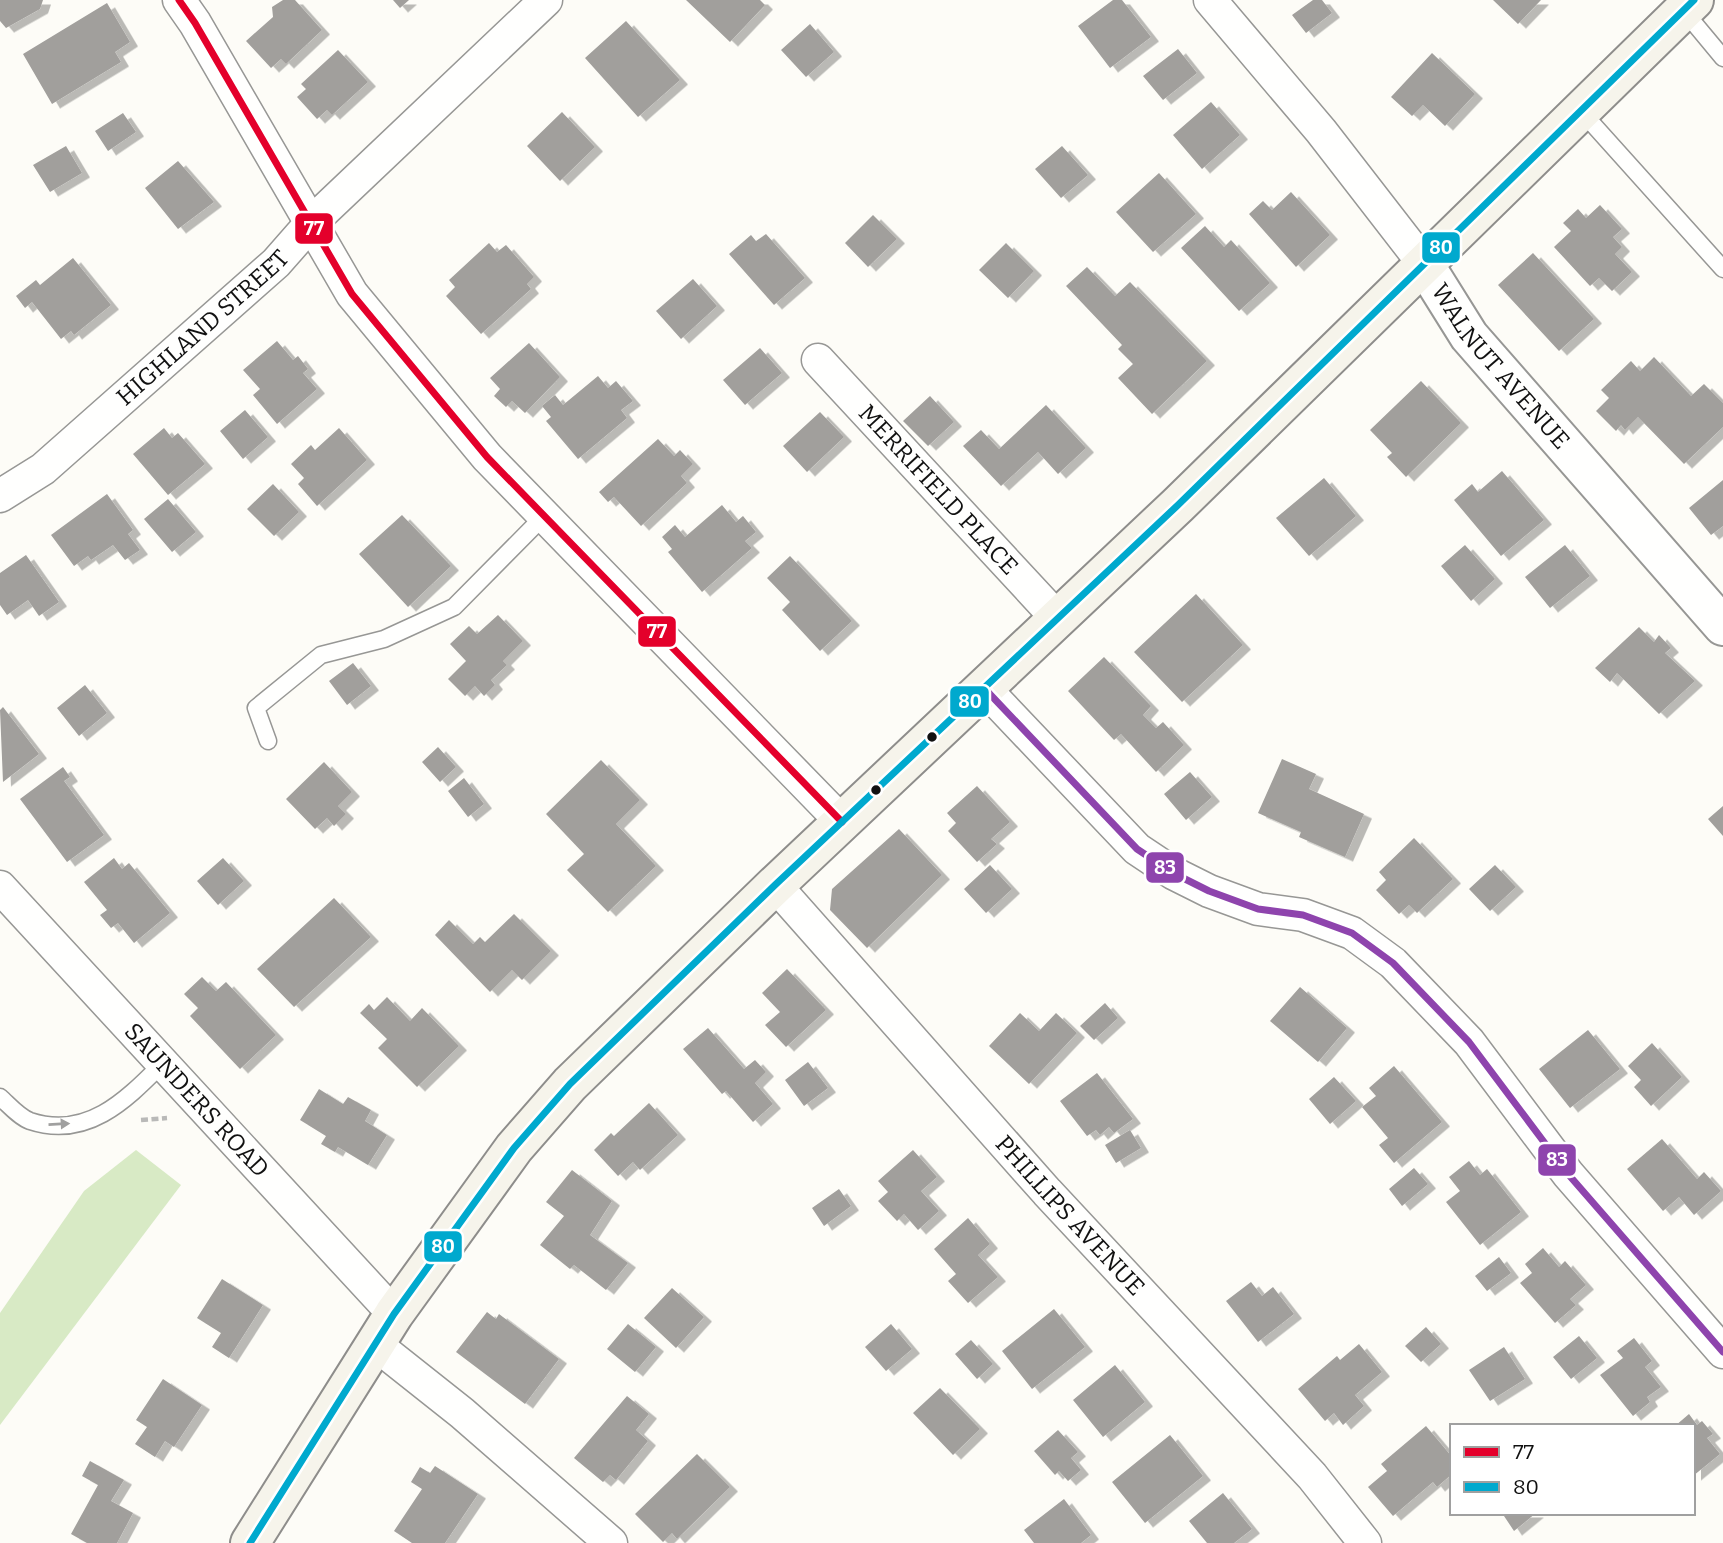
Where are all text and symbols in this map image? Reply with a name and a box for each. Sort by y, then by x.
line badge: 77 [294,212,334,245]
text: 77 [304,217,324,240]
line badge: 80 [1421,231,1461,264]
text: 80 [1429,236,1453,259]
street label: HIGHLAND STREET [111,244,295,411]
street label: WALNUT AVENUE [1426,278,1575,455]
street label: MERRIFIELD PLACE [853,399,1024,581]
line badge: 77 [637,615,677,648]
text: 77 [647,620,667,643]
line badge: 80 [949,685,990,718]
text: 80 [958,690,982,713]
unlabelled marker [925,730,939,744]
unlabelled marker [869,783,883,797]
line badge: 83 [1145,851,1185,884]
text: 83 [1154,856,1176,879]
street label: SAUNDERS ROAD [119,1017,275,1183]
one-way arrow [48,1118,70,1129]
street label: PHILLIPS AVENUE [990,1130,1150,1301]
line badge: 83 [1537,1143,1577,1177]
text: 83 [1546,1148,1568,1171]
line badge: 80 [423,1230,463,1263]
text: 80 [431,1235,455,1258]
legend [1450,1424,1695,1515]
text: 77 [1513,1439,1535,1465]
text: 80 [1513,1474,1539,1500]

